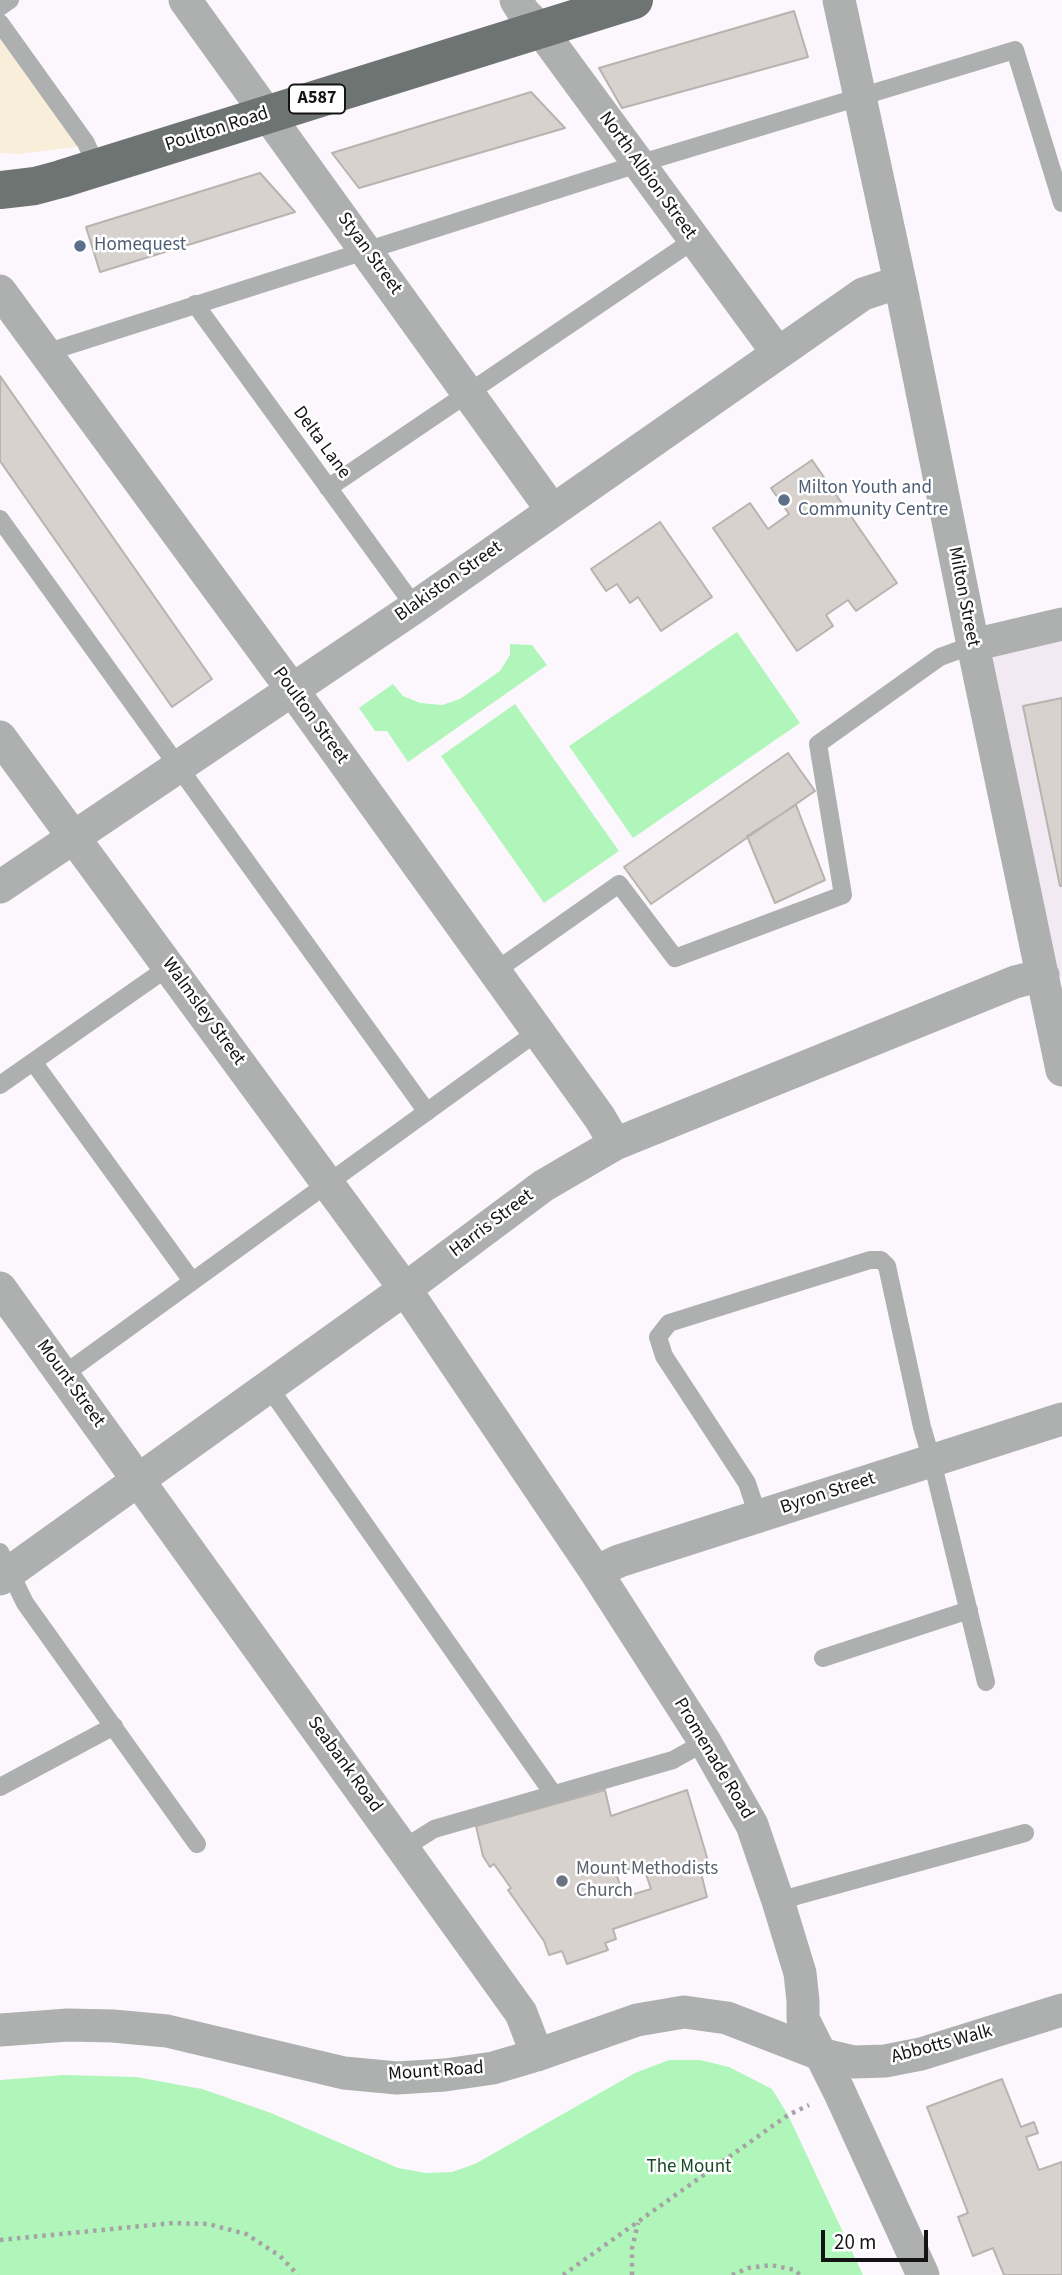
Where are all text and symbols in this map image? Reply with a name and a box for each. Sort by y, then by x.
road number: A587 [289,84,345,114]
street label: Poulton Road [162,103,272,157]
street label: North Albion Street [593,108,701,244]
street label: Styan Street [332,208,406,300]
place label: Homequest [94,235,186,257]
marker: Homequest [72,238,88,254]
street label: Delta Lane [287,402,355,484]
place label: Milton Youth and Community Centre [798,478,948,522]
marker: Milton Youth and Community Centre [776,492,792,508]
street label: Blakiston Street [391,537,507,627]
street label: Milton Street [942,545,984,649]
street label: Poulton Street [267,663,353,769]
street label: Walmsley Street [156,954,250,1070]
street label: Harris Street [446,1185,538,1263]
street label: Mount Street [31,1336,109,1432]
street label: Byron Street [778,1468,878,1520]
street label: Promenade Road [668,1694,758,1824]
street label: Seabank Road [302,1713,386,1817]
place label: Mount Methodists Church [576,1859,718,1903]
marker: Mount Methodists Church [554,1873,570,1889]
street label: Abbotts Walk [889,2021,995,2069]
street label: Mount Road [387,2057,485,2087]
park label: The Mount [646,2157,732,2179]
scale bar [824,2216,931,2260]
text: 20 m [834,2227,876,2257]

